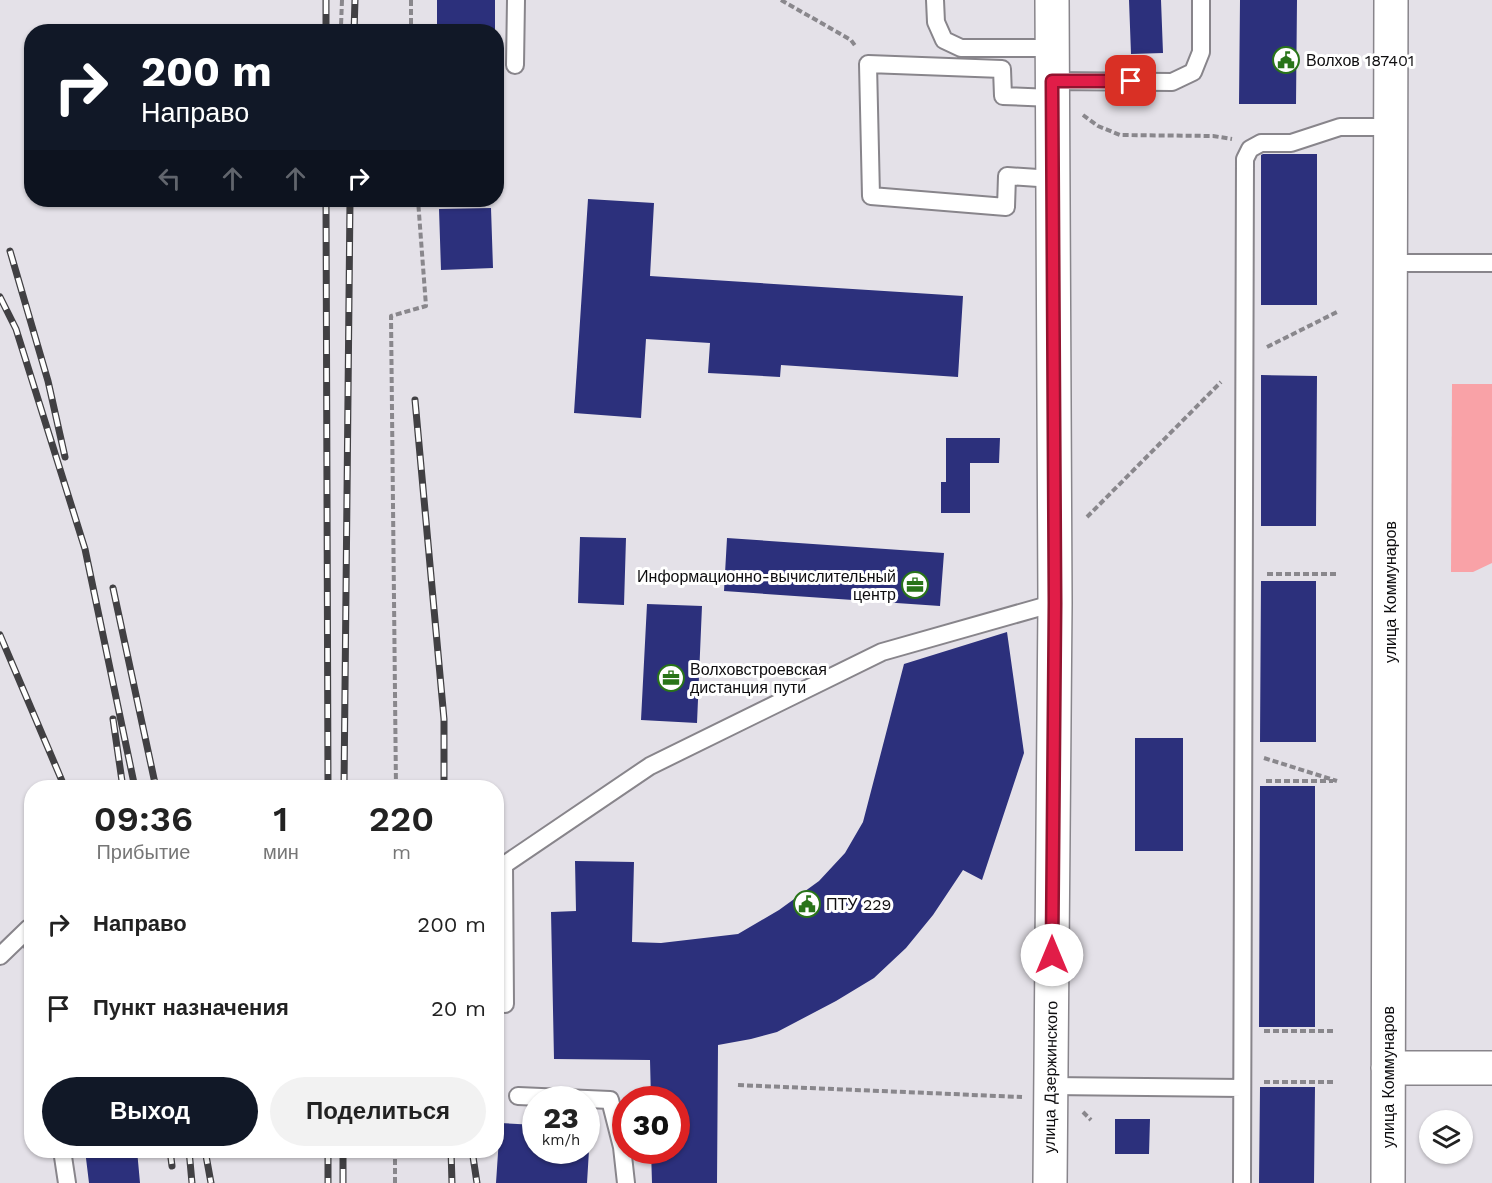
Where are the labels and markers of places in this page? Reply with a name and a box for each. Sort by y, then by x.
public building icon: Волхов 187401 [1271,45,1301,75]
place label: Волхов 187401 [1306,51,1414,70]
pin [1105,55,1156,106]
place label: Информационно-вычислительный центр [637,567,896,604]
office icon: Информационно-вычислительный центр [900,570,930,600]
place label: Волховстроевская дистанция пути [690,660,827,697]
office icon: Волховстроевская дистанция пути [656,663,686,693]
public building icon: ПТУ 229 [792,889,822,919]
place label: ПТУ 229 [826,895,891,914]

